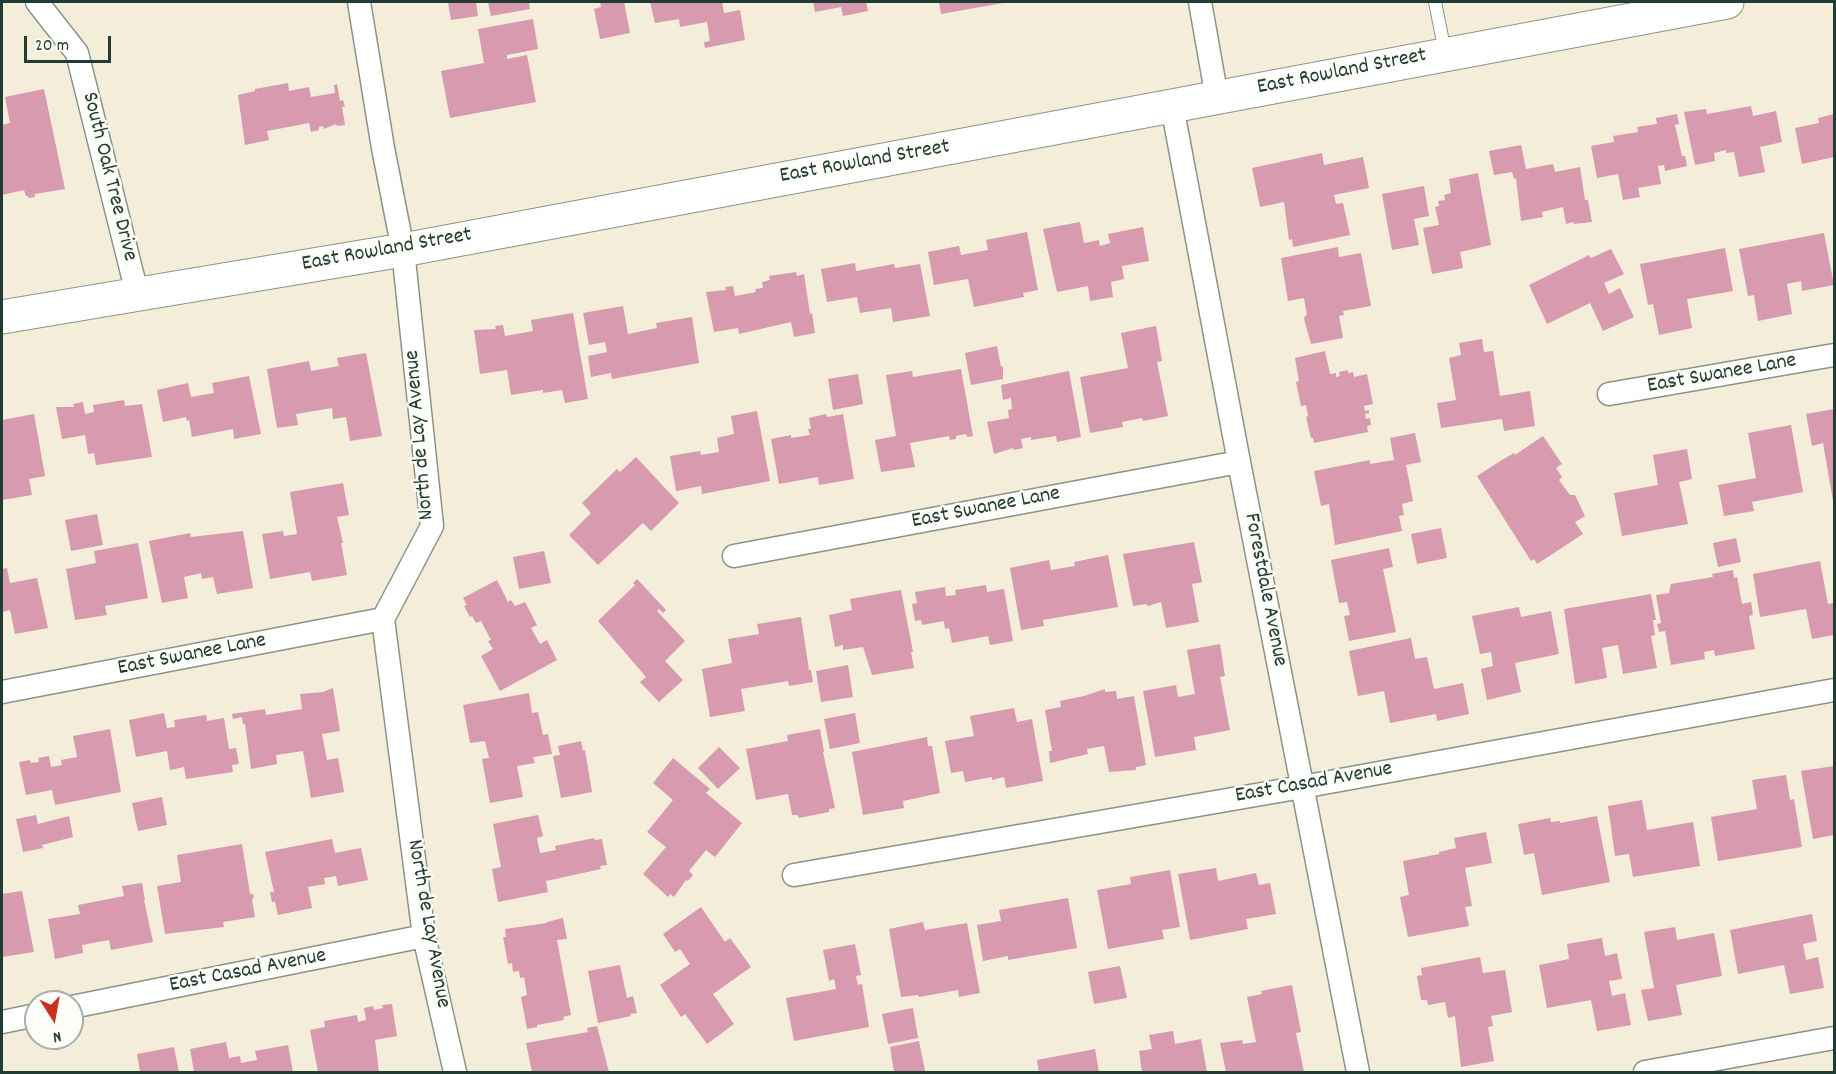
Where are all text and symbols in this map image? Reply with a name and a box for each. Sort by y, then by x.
scale bar [27,24,114,62]
text: 20 m [35,34,69,59]
street label: East Rowland Street [1255,44,1429,102]
street label: South Oak Tree Drive [74,90,142,264]
street label: East Rowland Street [778,135,952,191]
street label: East Rowland Street [300,223,474,279]
street label: North de Lay Avenue [400,349,442,521]
street label: East Swanee Lane [1646,349,1798,401]
street label: East Swanee Lane [910,482,1062,536]
street label: Forestdale Avenue [1236,511,1292,669]
street label: East Swanee Lane [116,629,268,683]
street label: East Casad Avenue [1233,757,1395,811]
street label: North de Lay Avenue [399,838,455,1010]
street label: East Casad Avenue [167,944,329,1000]
north arrow [24,990,84,1050]
text: N [51,1024,63,1048]

